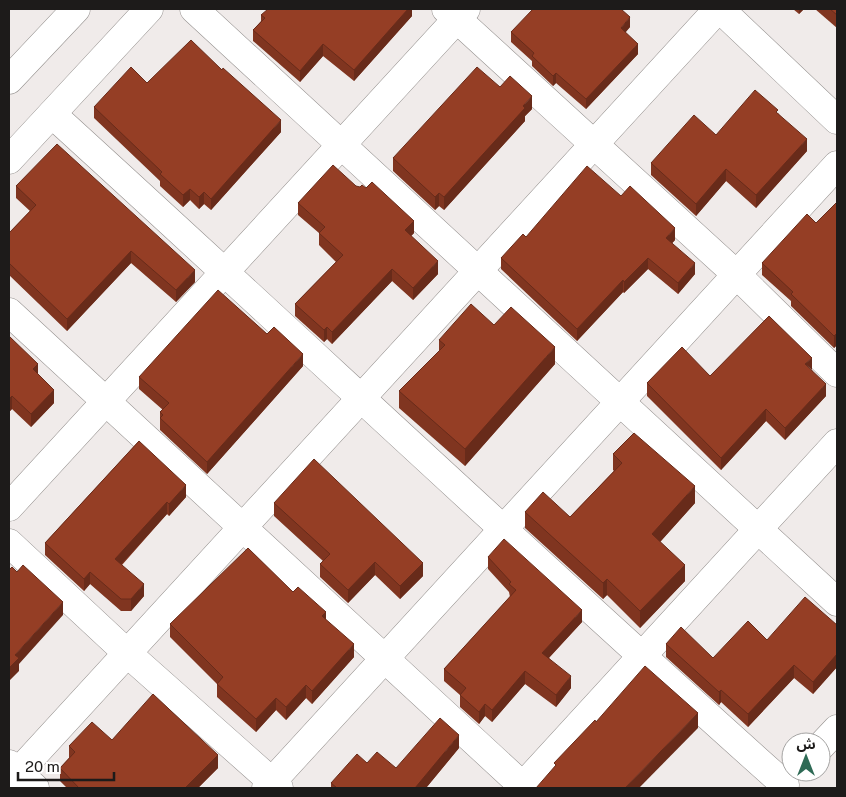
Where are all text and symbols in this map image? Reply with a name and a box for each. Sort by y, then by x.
north arrow [781,732,831,782]
text: ش [796,736,816,752]
scale bar [18,750,114,782]
text: 20 m [25,758,60,775]

